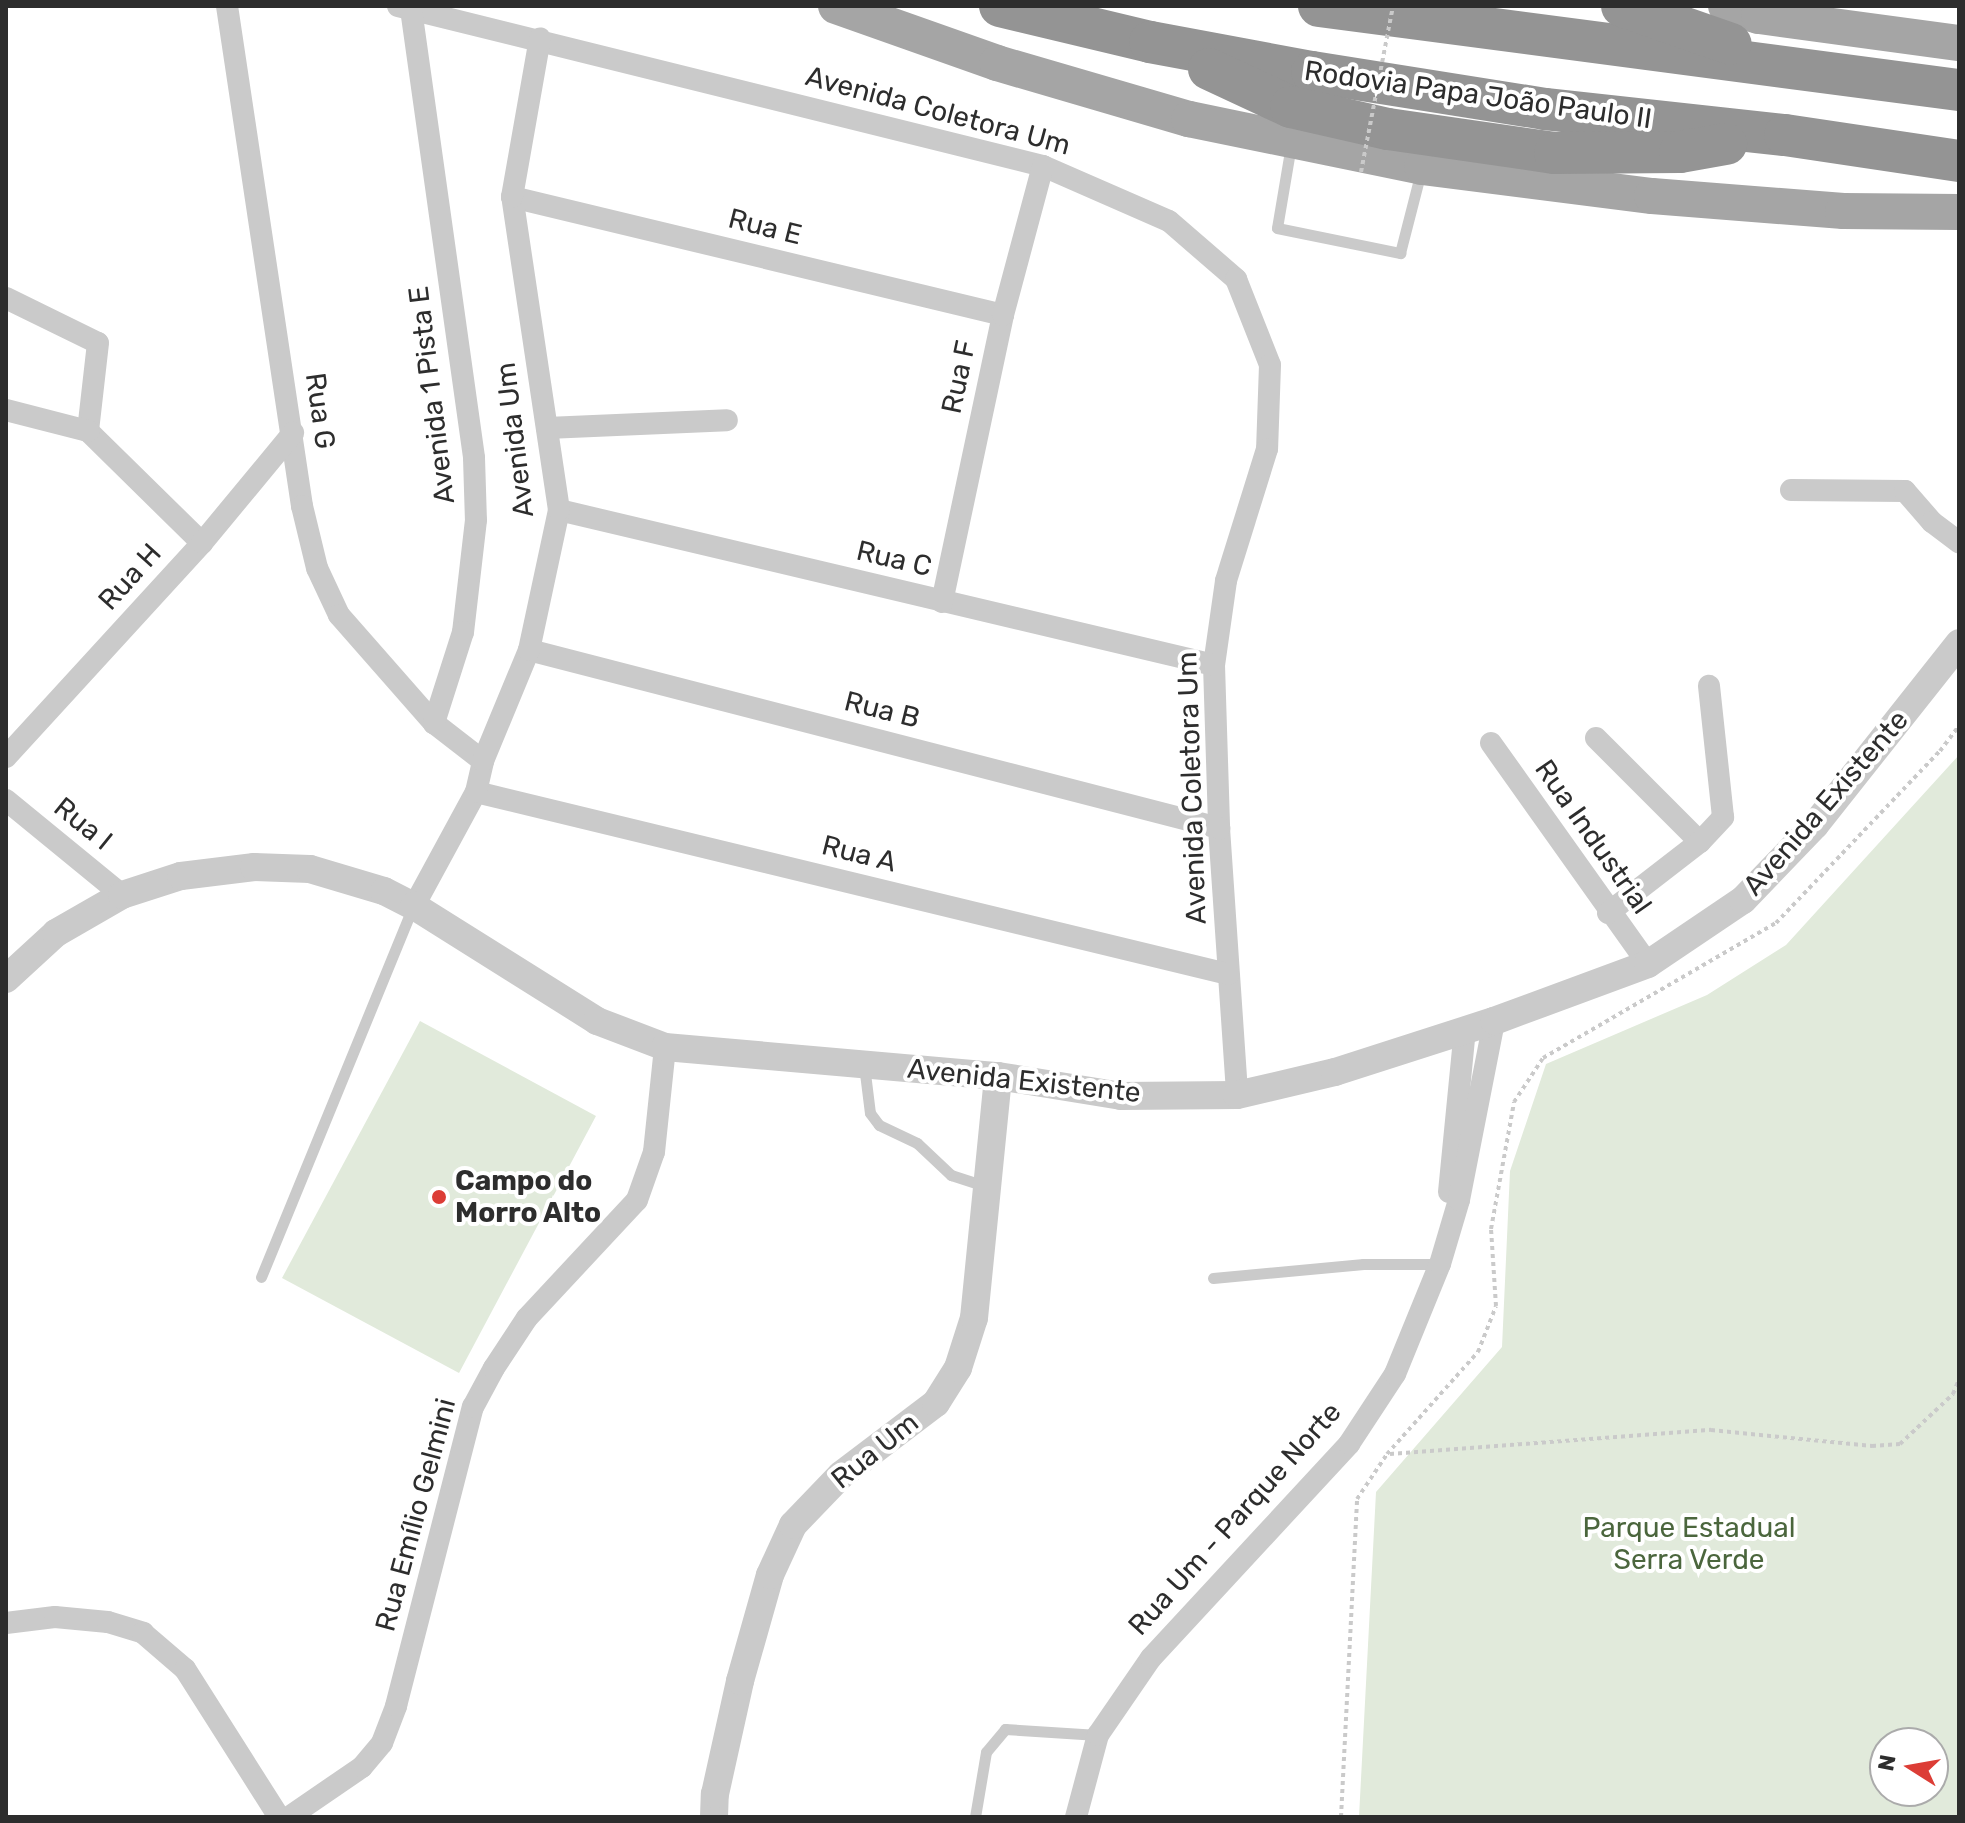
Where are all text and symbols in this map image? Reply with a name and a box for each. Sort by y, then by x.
street label: Rodovia Papa João Paulo II [1302,54,1654,136]
street label: Avenida Coletora Um [802,59,1074,163]
street label: Rua E [725,202,805,252]
street label: Avenida 1 Pista E [402,284,462,506]
street label: Rua F [935,337,983,417]
street label: Avenida Um [489,361,541,519]
street label: Rua G [298,371,342,451]
street label: Rua C [853,534,935,584]
street label: Rua H [92,537,168,617]
street label: Avenida Coletora Um [1170,651,1214,925]
street label: Rua B [841,684,923,736]
street label: Avenida Existente [1736,704,1916,902]
street label: Rua Industrial [1527,753,1659,921]
street label: Rua I [47,790,119,858]
street label: Rua A [818,828,900,880]
street label: Avenida Existente [906,1052,1142,1110]
place label: Campo do Morro Alto [455,1164,602,1230]
marker: Campo do Morro Alto [430,1188,448,1206]
street label: Rua Emílio Gelmini [369,1395,463,1635]
street label: Rua Um - Parque Norte [1122,1396,1348,1642]
street label: Rua Um [825,1406,925,1496]
park label: Parque Estadual Serra Verde [1583,1511,1795,1577]
north arrow [1869,1727,1949,1807]
text: N [1872,1752,1902,1773]

